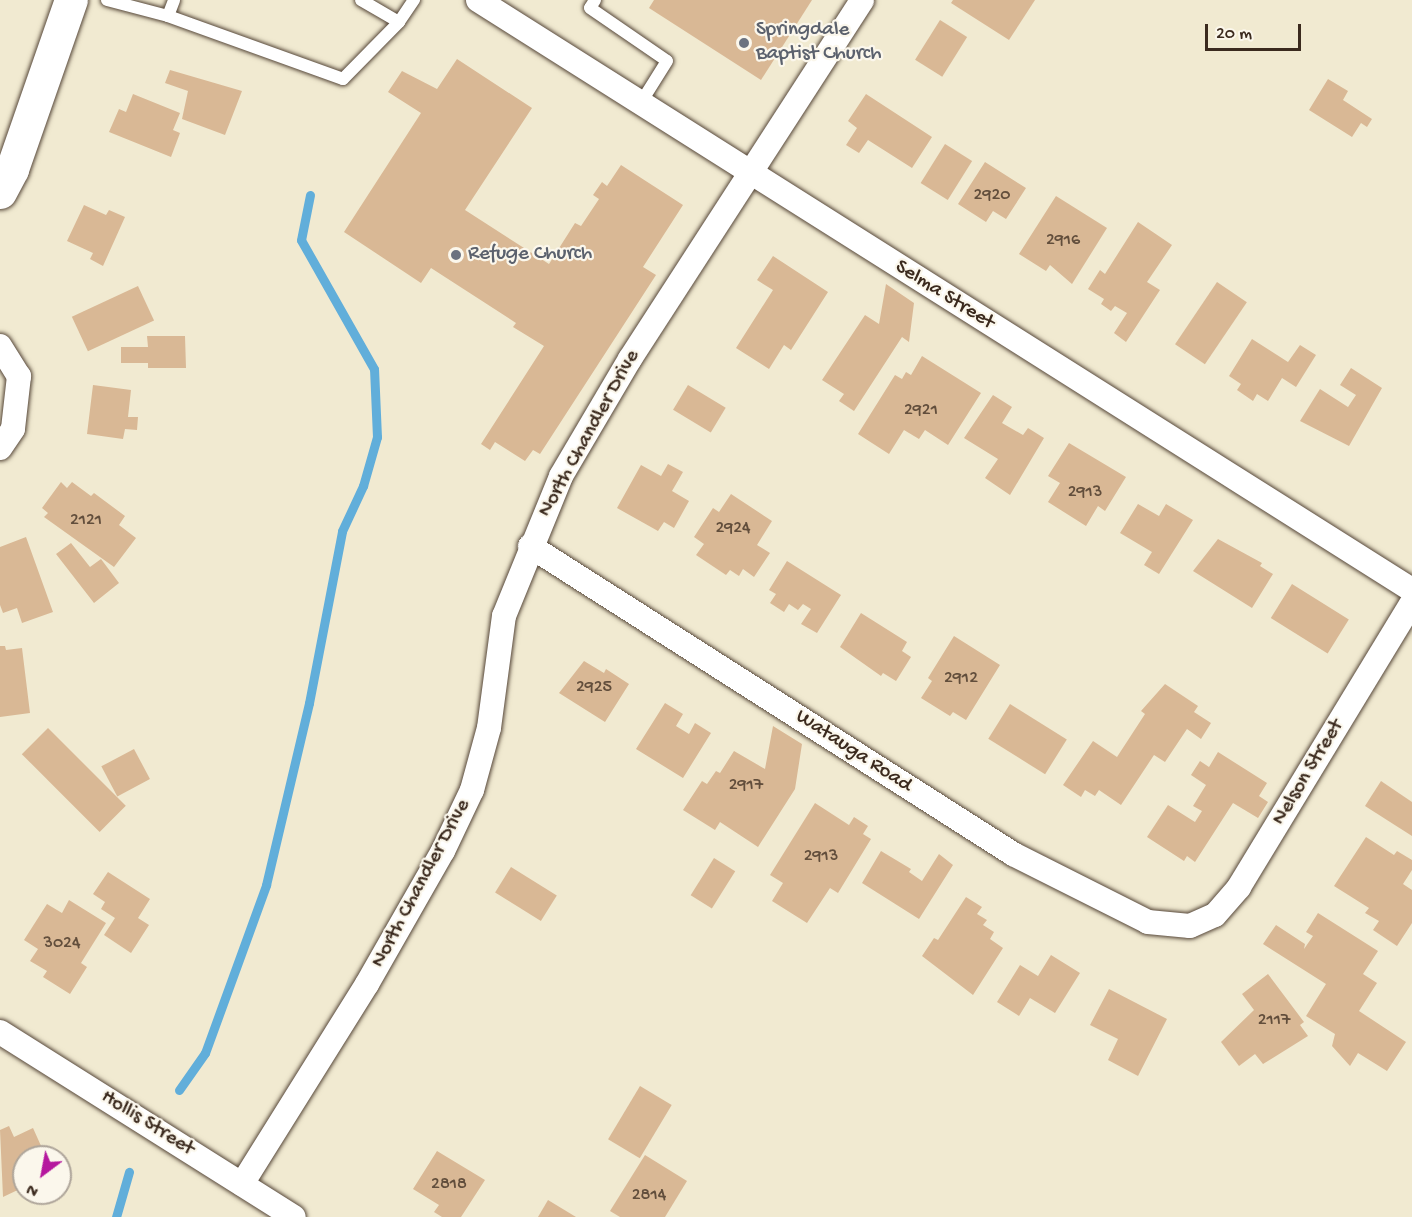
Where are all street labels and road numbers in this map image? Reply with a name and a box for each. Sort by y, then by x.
street label: Selma Street [890,255,998,337]
street label: North Chandler Drive [534,346,646,522]
street label: Watauga Road [790,705,916,799]
street label: Nelson Street [1268,716,1350,830]
street label: North Chandler Drive [367,795,477,973]
street label: Hollis Street [96,1085,198,1163]

